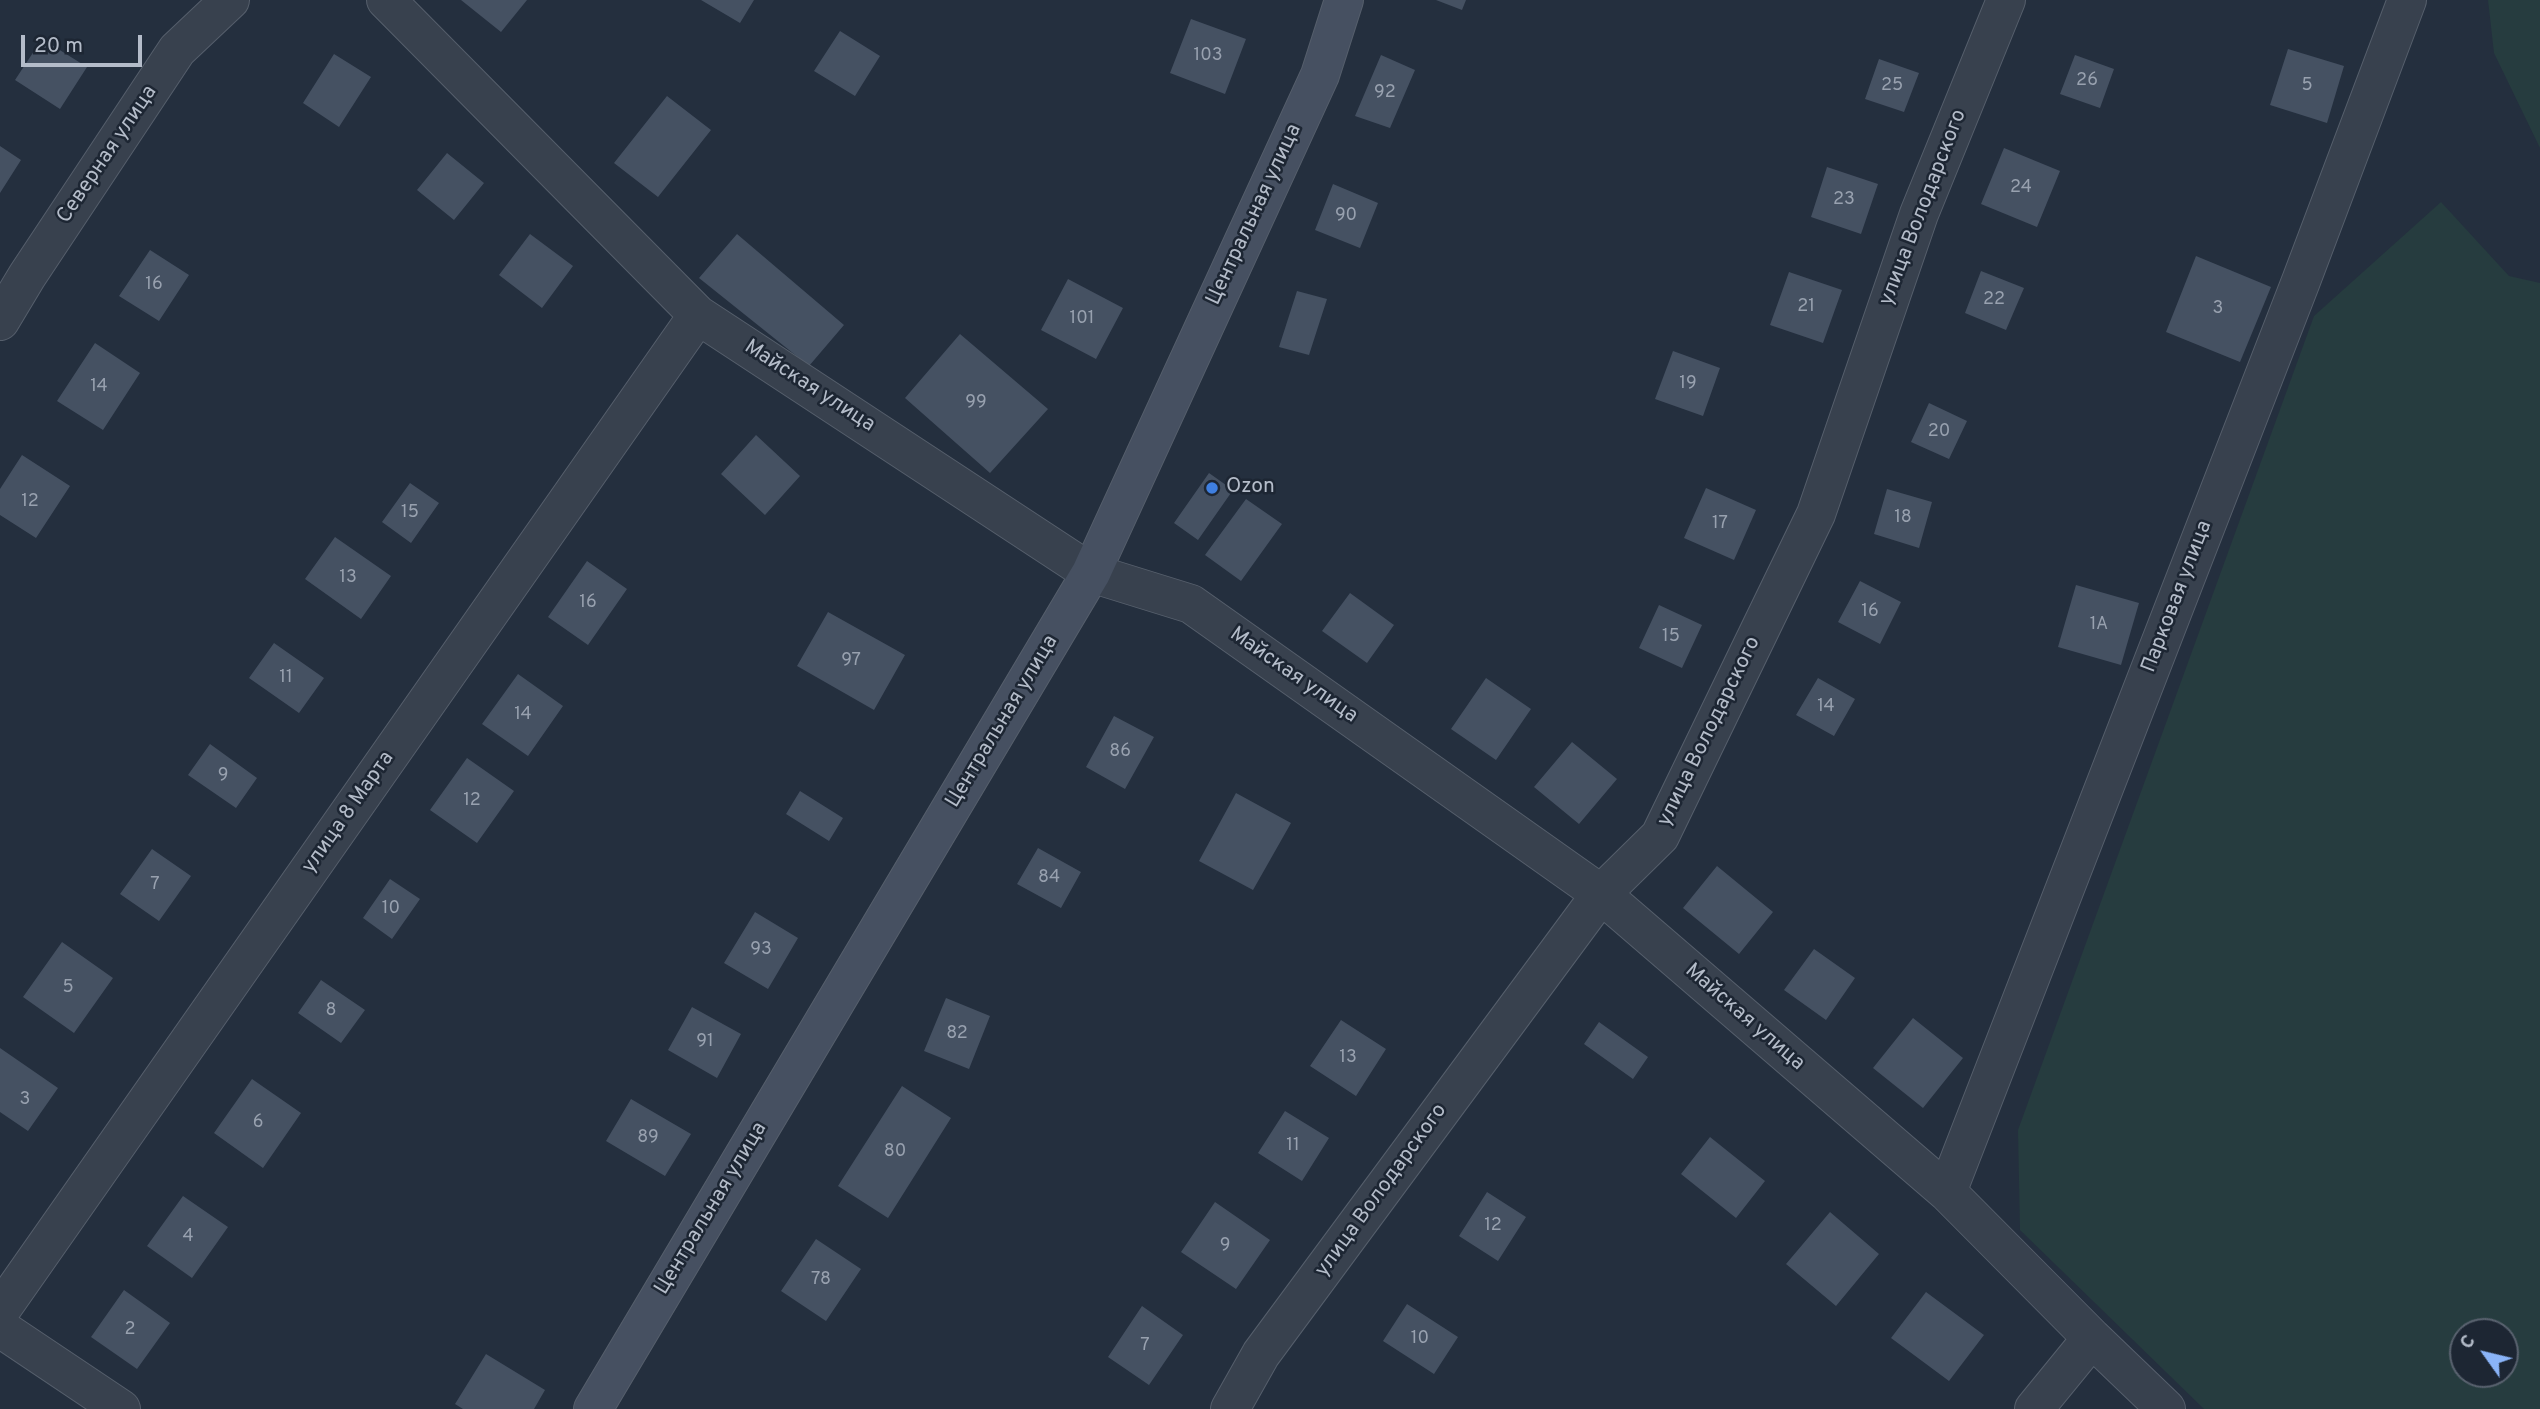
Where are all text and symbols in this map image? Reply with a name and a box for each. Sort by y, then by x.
scale bar [24,21,145,65]
text: 20 m [34,33,83,60]
house number: 103 [1193,45,1223,67]
house number: 26 [2076,70,2098,92]
house number: 25 [1881,75,1903,97]
house number: 5 [2301,75,2313,97]
street label: Северная улица [53,81,163,229]
house number: 92 [1374,82,1396,104]
street label: улица Володарского [1875,106,1973,310]
street label: Центральная улица [1202,120,1308,310]
house number: 24 [2010,177,2032,199]
house number: 23 [1833,189,1855,211]
house number: 90 [1335,205,1357,227]
house number: 16 [145,274,163,296]
house number: 22 [1983,289,2005,311]
house number: 21 [1797,296,1815,318]
house number: 3 [2213,298,2223,320]
house number: 101 [1070,308,1094,330]
street label: Майская улица [739,335,879,439]
house number: 19 [1679,373,1697,395]
house number: 14 [90,376,108,398]
house number: 99 [965,392,987,414]
house number: 20 [1928,421,1950,443]
place label: Ozon [1226,475,1275,501]
marker: Ozon [1204,480,1220,496]
house number: 12 [21,491,39,513]
house number: 15 [401,502,419,524]
house number: 18 [1894,507,1912,529]
house number: 17 [1712,513,1728,535]
street label: Парковая улица [2137,517,2219,677]
house number: 13 [339,567,357,589]
house number: 16 [579,592,597,614]
house number: 16 [1861,601,1879,623]
house number: 1А [2090,614,2108,636]
street label: Майская улица [1224,622,1362,730]
house number: 15 [1662,626,1680,648]
street label: Центральная улица [941,631,1065,813]
street label: улица Володарского [1653,633,1767,831]
house number: 97 [841,650,861,672]
house number: 11 [279,667,293,689]
house number: 14 [1817,696,1835,718]
house number: 14 [514,704,532,726]
house number: 86 [1109,741,1131,763]
street label: улица 8 Марта [298,747,400,879]
house number: 9 [218,765,228,787]
house number: 12 [463,790,481,812]
house number: 84 [1038,867,1060,889]
house number: 7 [150,874,160,896]
house number: 10 [382,898,400,920]
house number: 93 [750,939,772,961]
street label: Майская улица [1679,959,1809,1077]
house number: 5 [62,977,74,999]
house number: 8 [326,1000,336,1022]
house number: 82 [946,1023,968,1045]
house number: 91 [696,1031,714,1053]
house number: 13 [1339,1047,1357,1069]
house number: 3 [20,1089,30,1111]
street label: улица Володарского [1311,1099,1453,1283]
house number: 6 [253,1112,263,1134]
street label: Центральная улица [650,1118,774,1300]
house number: 89 [637,1127,659,1149]
house number: 11 [1286,1135,1300,1157]
house number: 80 [884,1141,906,1163]
house number: 12 [1484,1215,1502,1237]
house number: 4 [182,1226,194,1248]
house number: 9 [1220,1235,1230,1257]
house number: 78 [811,1269,831,1291]
north arrow [2449,1318,2519,1388]
house number: 2 [124,1319,136,1341]
house number: 10 [1411,1328,1429,1350]
text: С [2455,1331,2482,1354]
house number: 7 [1140,1335,1150,1357]

